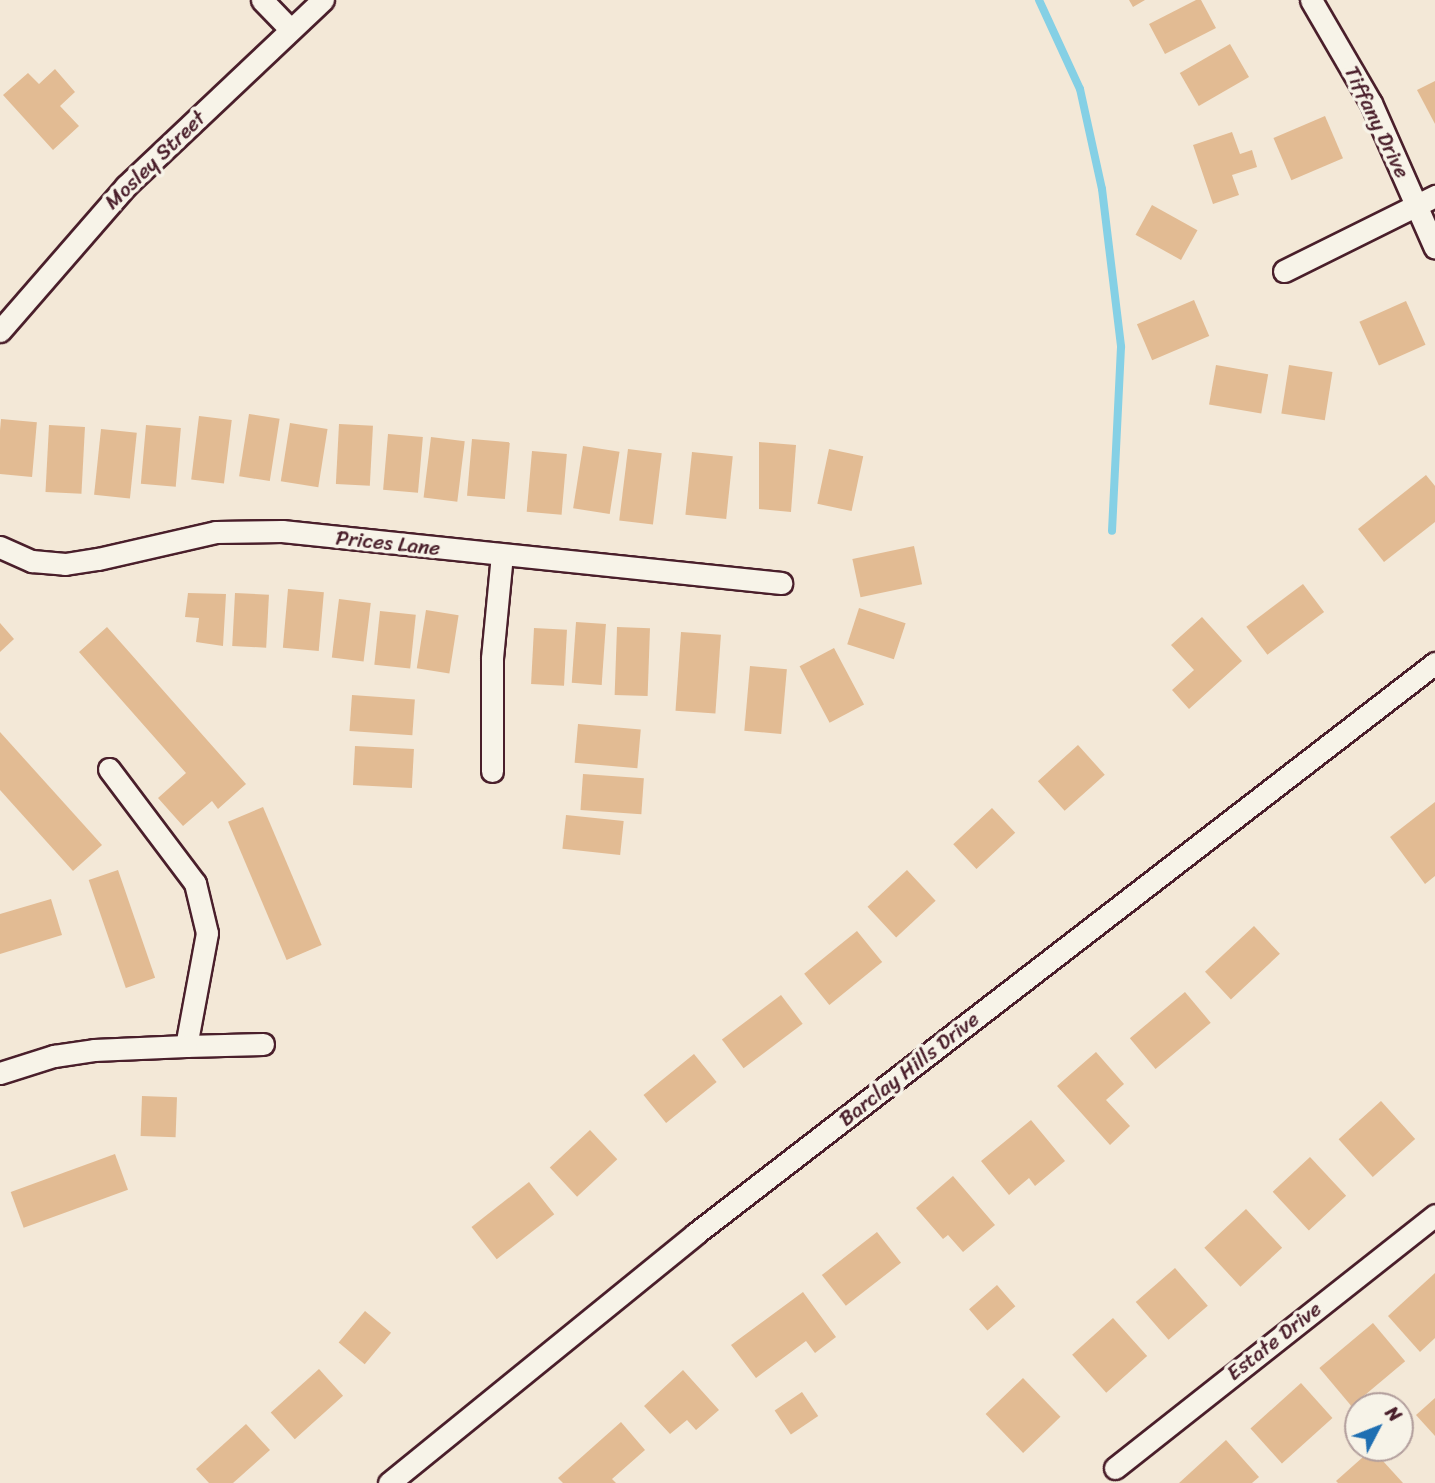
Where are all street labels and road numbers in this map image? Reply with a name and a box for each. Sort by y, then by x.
street label: Tiffany Drive [1339,62,1415,182]
street label: Mosley Street [99,105,211,215]
street label: Prices Lane [335,525,441,561]
street label: Barclay Hills Drive [834,1007,984,1131]
street label: Estate Drive [1222,1296,1326,1386]

